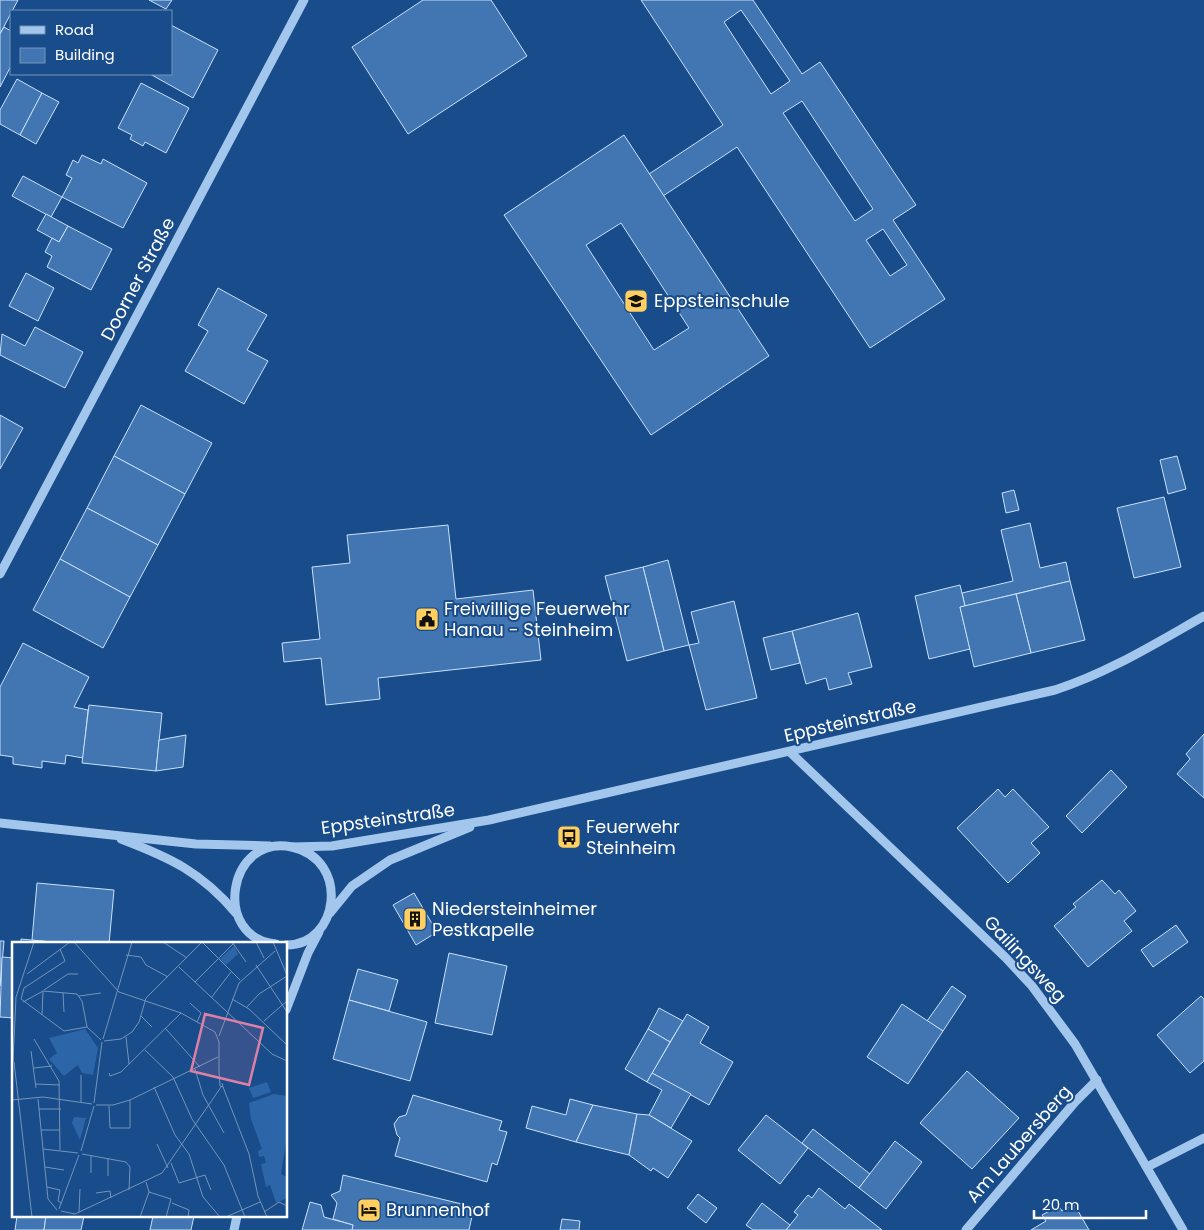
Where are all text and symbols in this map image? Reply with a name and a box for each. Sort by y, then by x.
legend [10,10,172,75]
text: Road [55,19,94,40]
text: Building [55,44,115,65]
street label: Doorner Straße [95,213,181,345]
school or university icon: Eppsteinschule [623,288,649,314]
place label: Eppsteinschule [654,288,790,313]
place label: Freiwillige Feuerwehr Hanau - Steinheim [444,596,630,642]
public building icon: Freiwillige Feuerwehr Hanau - Steinheim [414,606,440,632]
street label: Eppsteinstraße [781,693,918,748]
street label: Eppsteinstraße [319,797,456,840]
place label: Feuerwehr Steinheim [586,814,680,860]
bus stop icon: Feuerwehr Steinheim [556,824,582,850]
place label: Niedersteinheimer Pestkapelle [432,896,597,942]
building icon: Niedersteinheimer Pestkapelle [402,906,428,932]
street label: Gailingsweg [978,910,1072,1008]
inset map [12,942,288,1218]
street label: Am Laubersberg [960,1079,1077,1208]
scale bar [1034,1188,1146,1220]
text: 20 m [1042,1194,1080,1215]
hotel icon: Brunnenhof [356,1197,382,1223]
place label: Brunnenhof [386,1197,490,1222]

